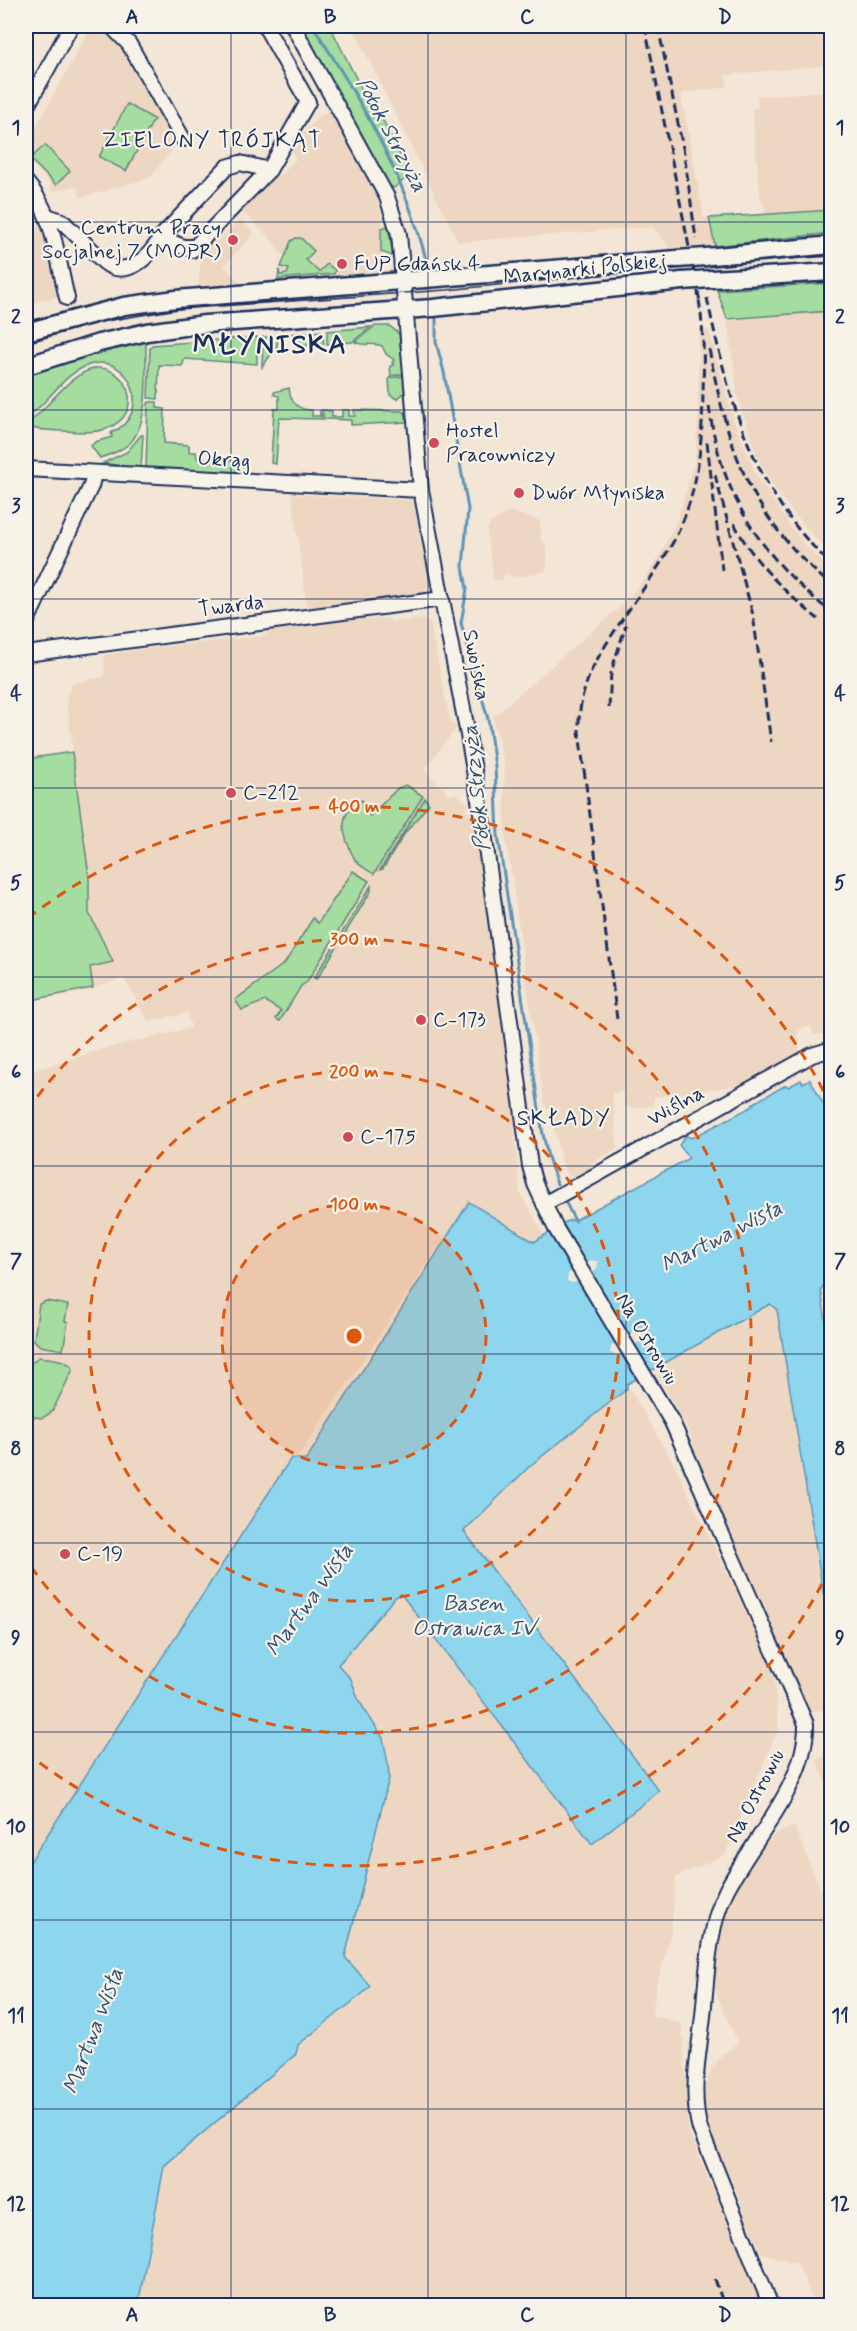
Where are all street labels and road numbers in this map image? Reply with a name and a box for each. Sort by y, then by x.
street label: Marynarki Polskiej [502,247,668,291]
street label: Okrąg [197,445,251,475]
street label: Twarda [197,588,265,624]
street label: Swojska [455,627,497,703]
street label: Wiślna [643,1079,709,1133]
street label: Na Ostrowiu [609,1288,685,1390]
street label: Na Ostrowiu [719,1744,791,1848]

